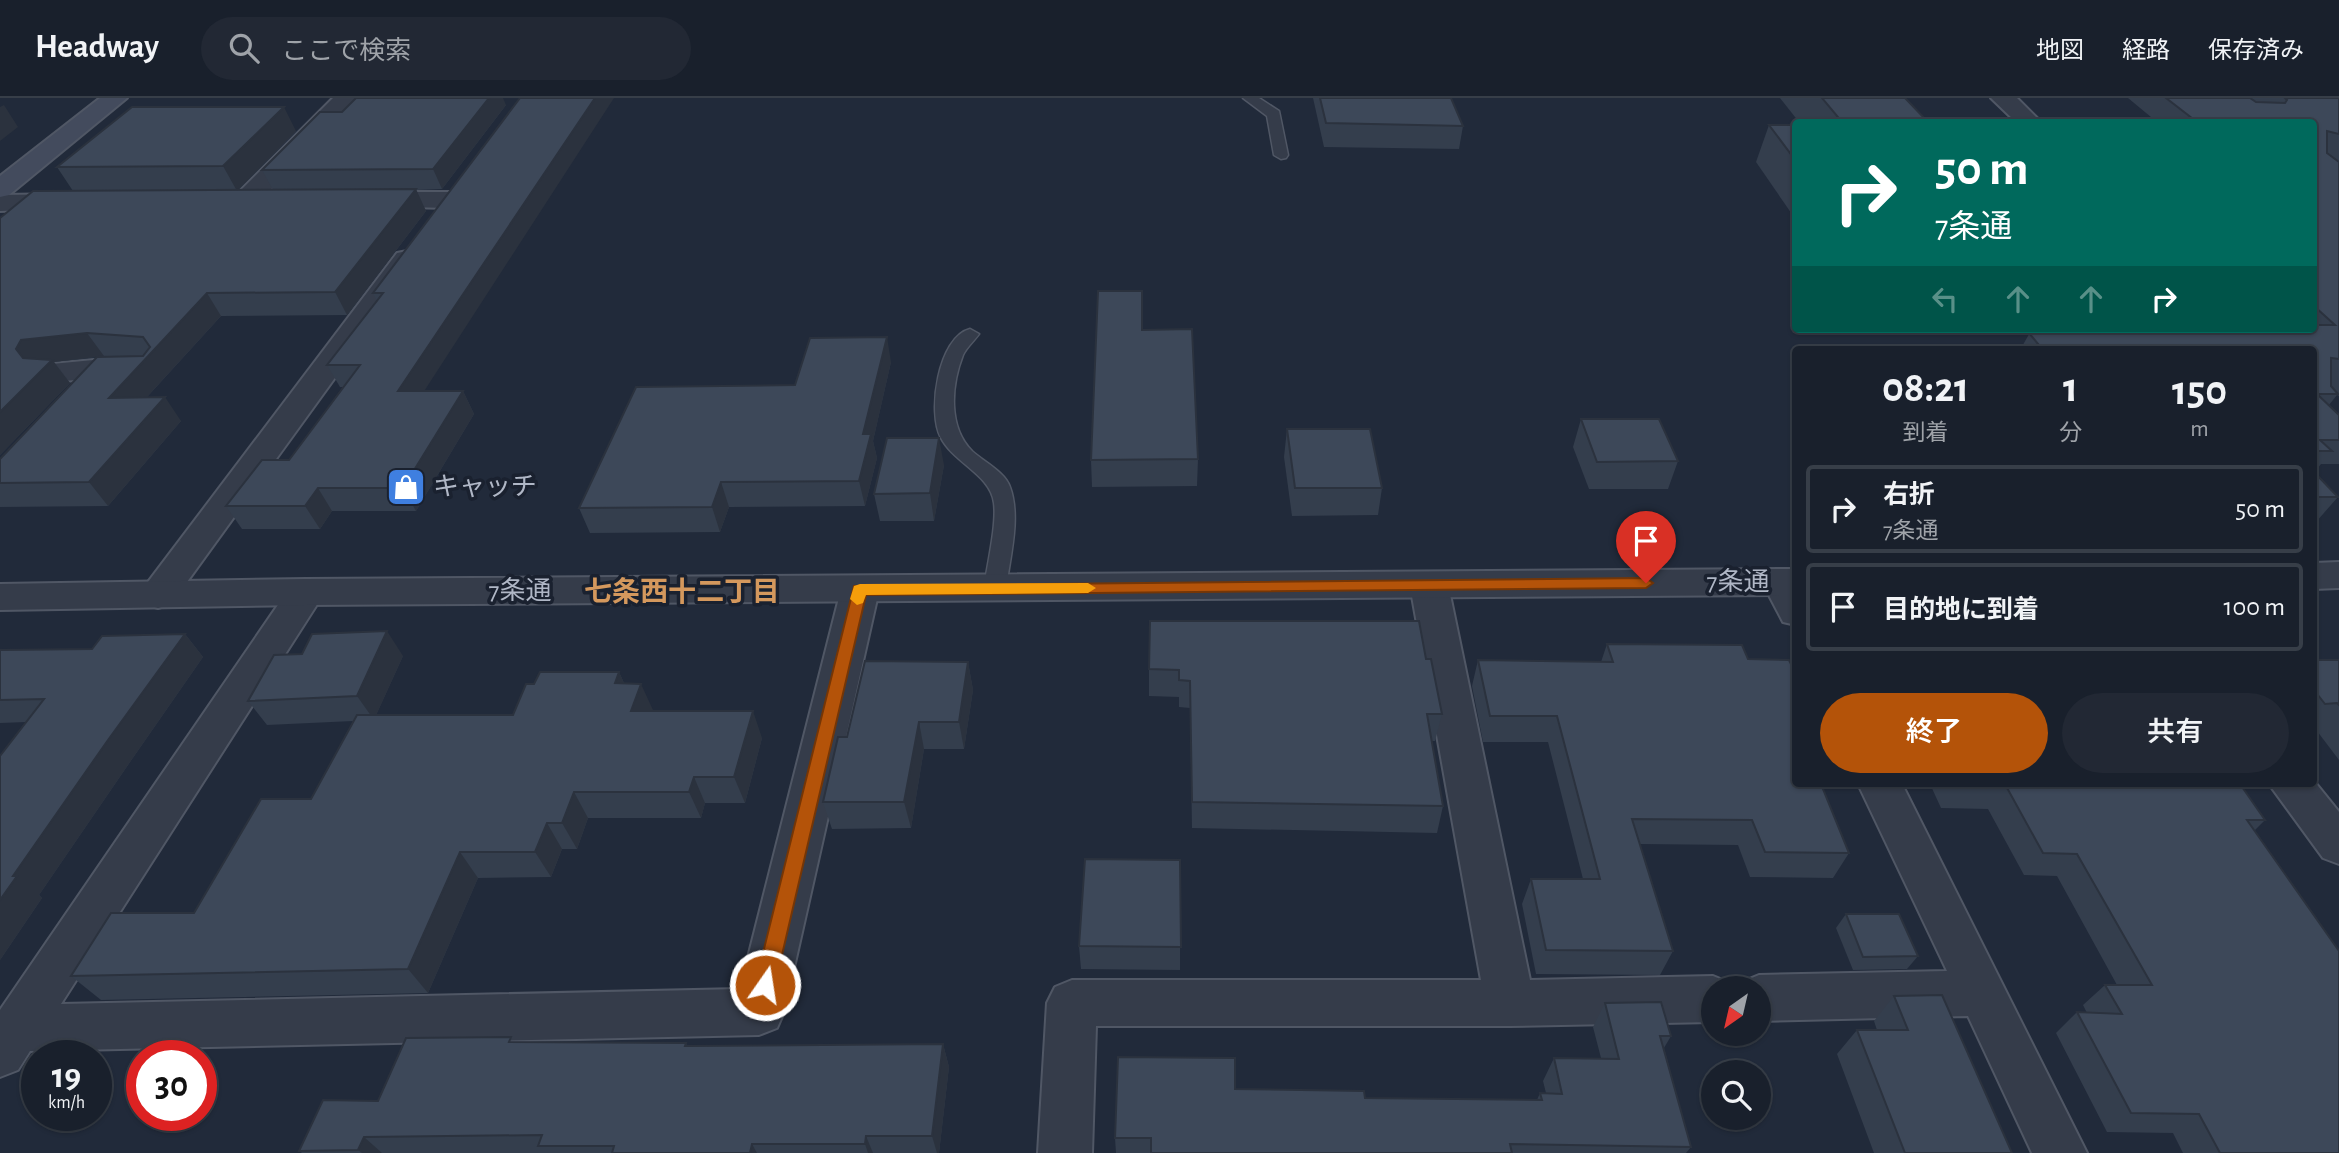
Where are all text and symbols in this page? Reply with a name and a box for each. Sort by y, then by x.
search box [201,17,691,80]
icon: search [225,29,263,67]
text: Headway [35,31,159,64]
text: ここで検索 [281,38,411,64]
text: 地図 [2036,39,2084,63]
text: 経路 [2122,39,2170,63]
text: 保存済み [2208,39,2304,63]
text: 50 m [1935,145,2029,194]
icon: right [1820,147,1911,238]
text: 7条通 [1935,211,2012,243]
icon: left [1926,280,1964,318]
icon: ahead [1999,280,2037,318]
icon: ahead [2072,280,2110,318]
icon: right [2145,280,2183,318]
text: 08:21 [1882,367,1969,409]
text: 1 [2063,367,2078,409]
text: 150 [2172,370,2227,412]
text: m [2190,418,2209,441]
text: 到着 [1902,422,1948,445]
text: 分 [2059,422,2082,445]
shop icon: キャッチ [385,466,427,508]
place label: キャッチ [433,474,537,500]
text: 右折 [1883,482,1935,508]
icon: right [1824,490,1862,528]
text: 50 m [2235,496,2285,522]
pin [1616,511,1676,583]
text: 7条通 [1883,520,1939,543]
icon: arrive [1627,522,1665,560]
street label: 7条通 [1707,567,1769,595]
street label: 7条通 [489,576,551,604]
district label: 七条西十二丁目 [584,576,780,607]
icon: arrive [1824,588,1862,626]
text: 100 m [2224,594,2285,620]
text: 目的地に到着 [1883,597,2039,623]
button: 終了 [1820,693,2048,773]
button: 共有 [2062,693,2289,773]
position arrow [728,948,802,1022]
north arrow [1701,976,1771,1046]
map controls [1701,976,1771,1130]
speed limit sign: 30 [126,1040,217,1131]
text: 19 [52,1059,81,1094]
button: search [1701,1060,1771,1130]
text: km/h [48,1094,85,1112]

